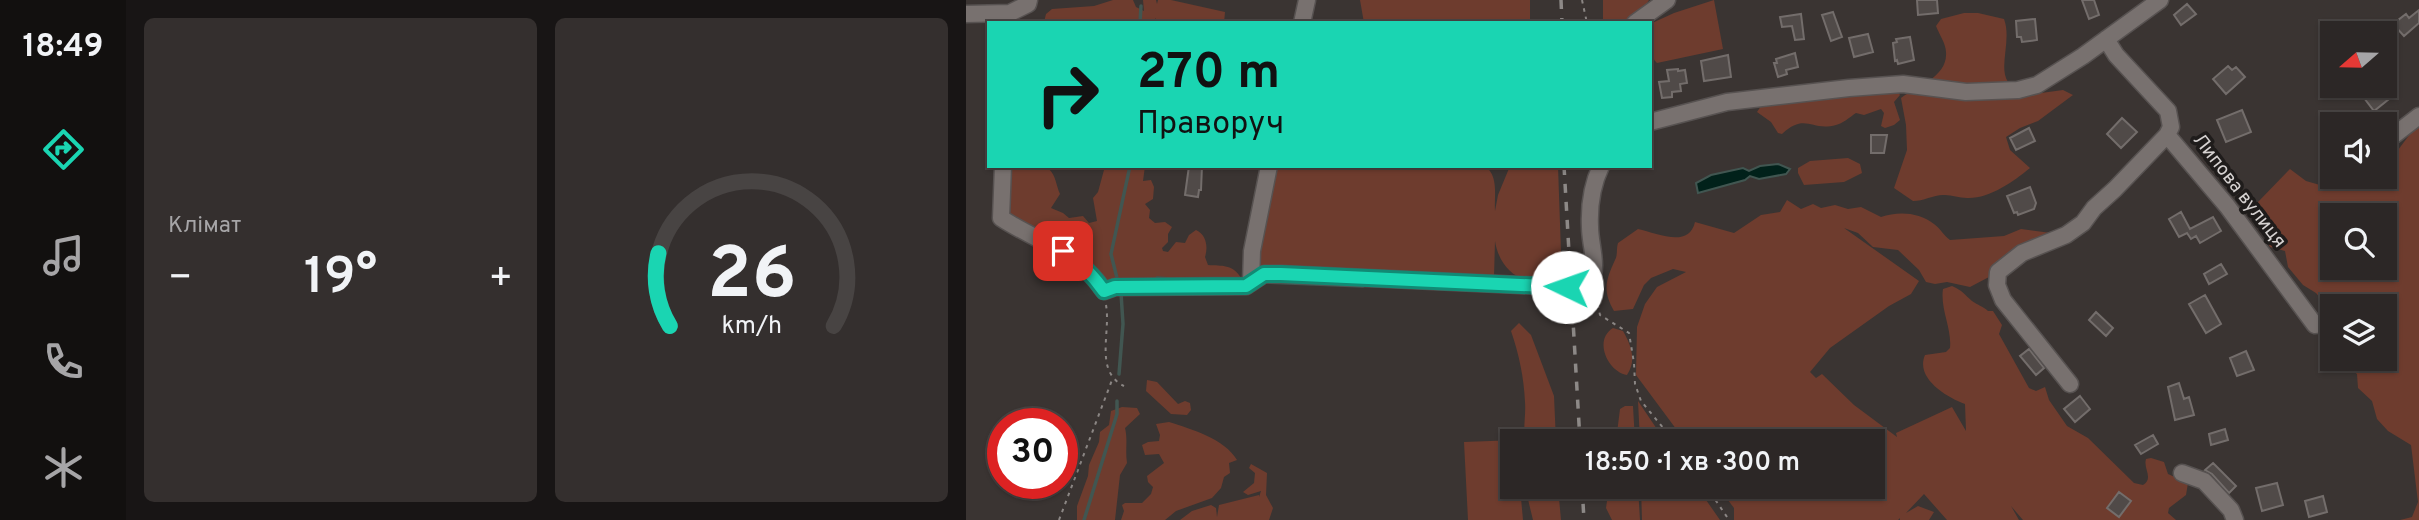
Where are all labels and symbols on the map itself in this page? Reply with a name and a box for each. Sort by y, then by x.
north arrow [2320,21,2398,98]
street label: Липова вулиця [2187,129,2291,253]
pin [1033,221,1093,281]
position arrow [1530,250,1604,324]
speed limit sign: 30 [987,408,1078,499]

